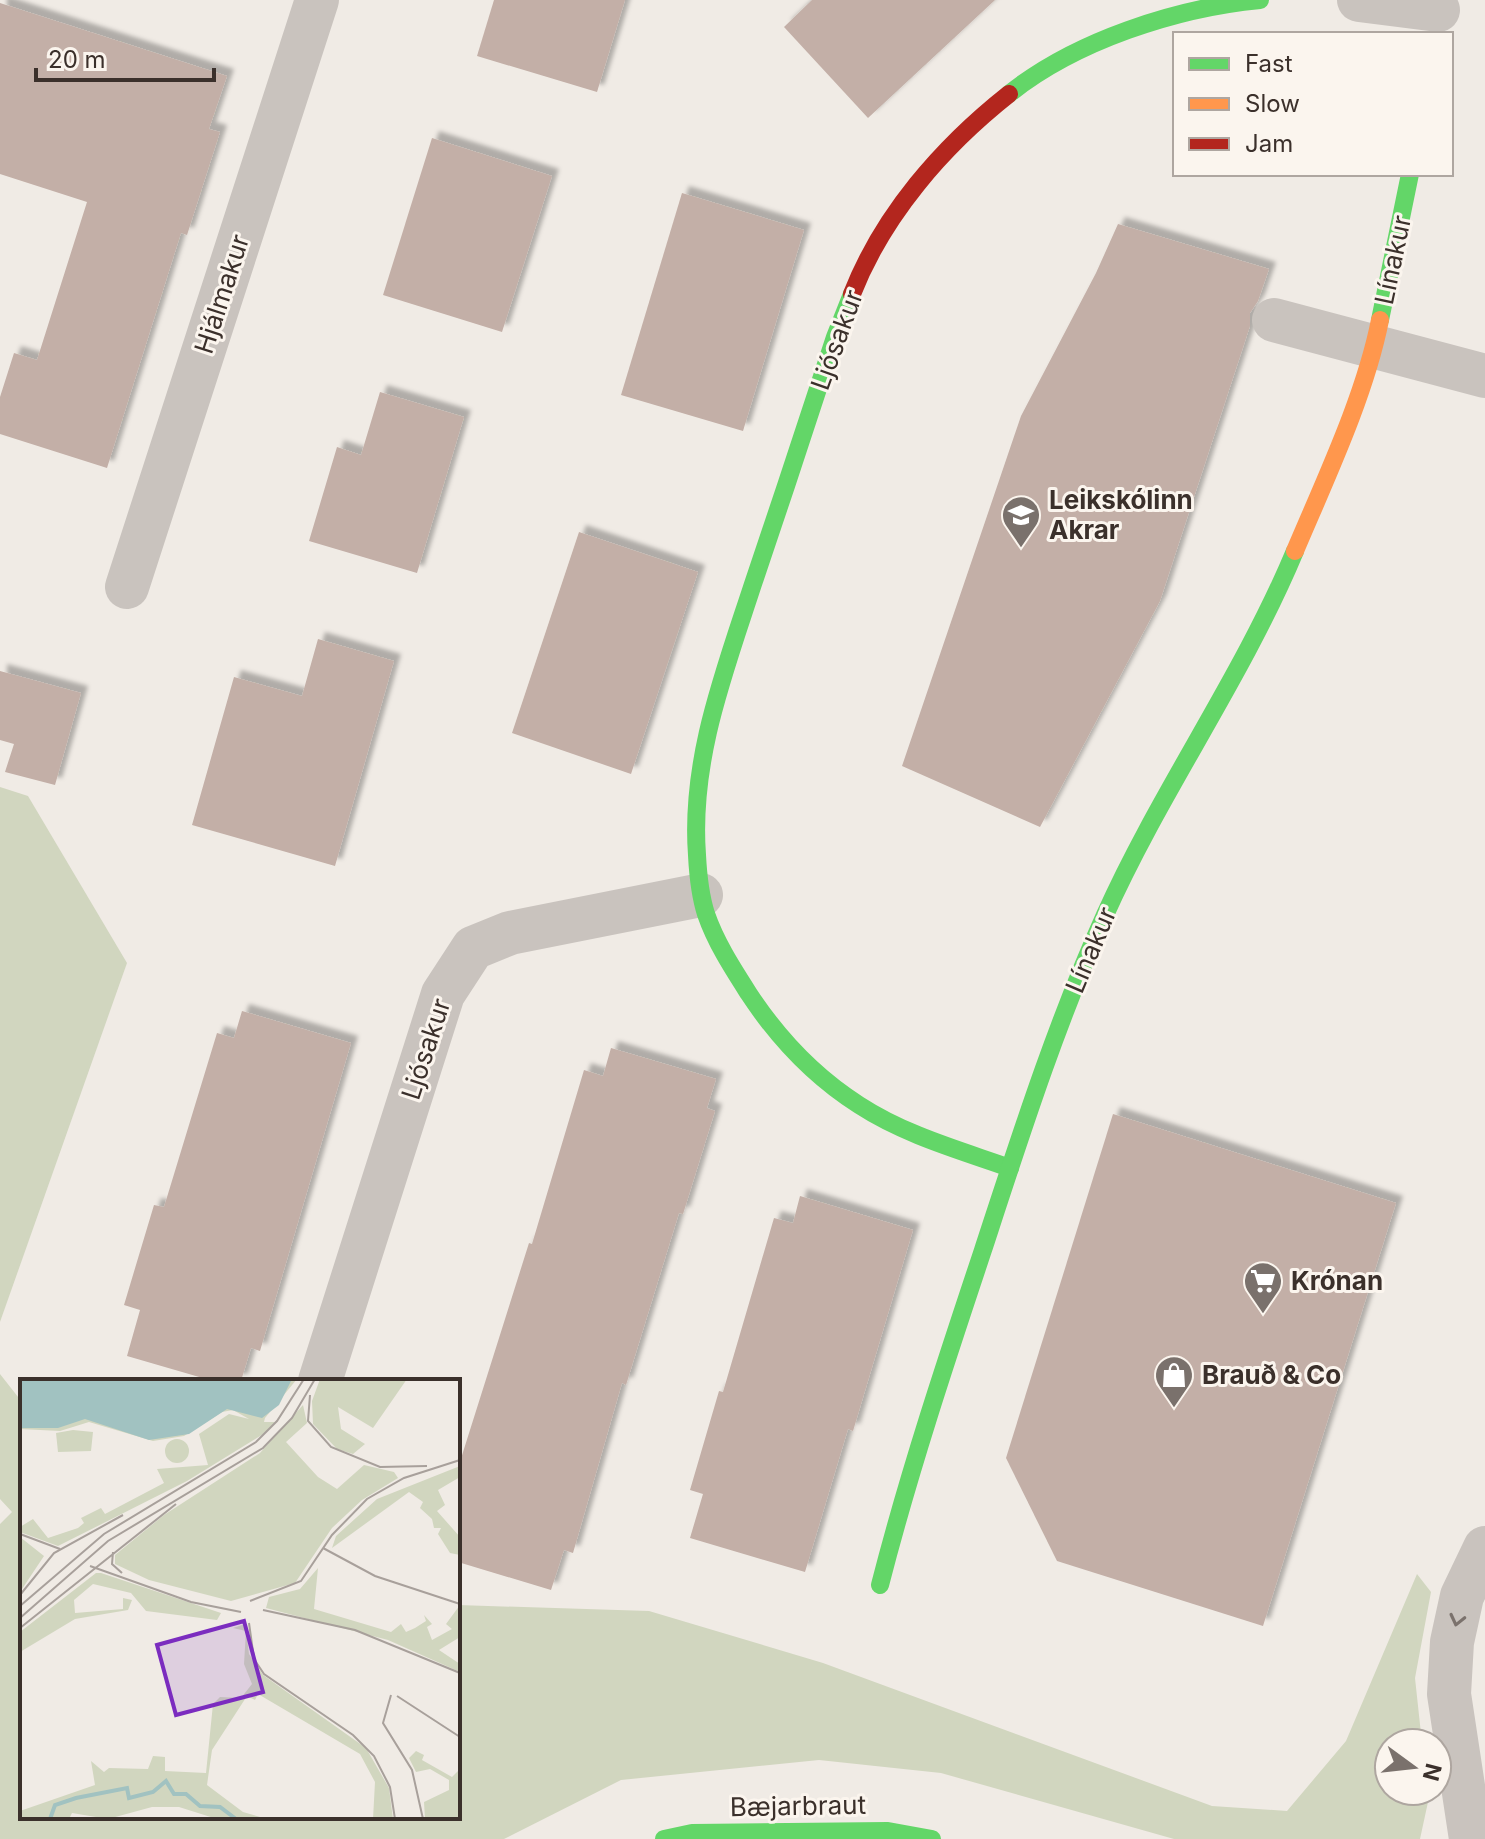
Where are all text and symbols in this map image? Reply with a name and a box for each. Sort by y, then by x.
scale bar [36,32,214,82]
legend [1173,32,1453,176]
text: 20 m [48,45,106,74]
text: Fast [1245,49,1293,78]
text: Slow [1245,89,1300,118]
text: Jam [1245,129,1293,158]
street label: Línakur [1368,212,1417,307]
street label: Hjálmakur [188,230,255,357]
street label: Ljósakur [804,285,869,394]
place label: Leikskólinn Akrar [1049,484,1193,545]
school or university icon: Leikskólinn Akrar [1000,494,1042,549]
street label: Línakur [1059,902,1123,997]
street label: Ljósakur [395,994,456,1103]
supermarket icon: Krónan [1242,1260,1284,1315]
place label: Krónan [1291,1265,1383,1296]
shop icon: Brauð & Co [1153,1354,1195,1409]
place label: Brauð & Co [1202,1359,1341,1390]
inset map [20,1379,460,1819]
one-way arrow [1449,1613,1466,1626]
north arrow [1373,1727,1453,1807]
text: N [1418,1761,1447,1784]
street label: Bæjarbraut [730,1789,866,1822]

